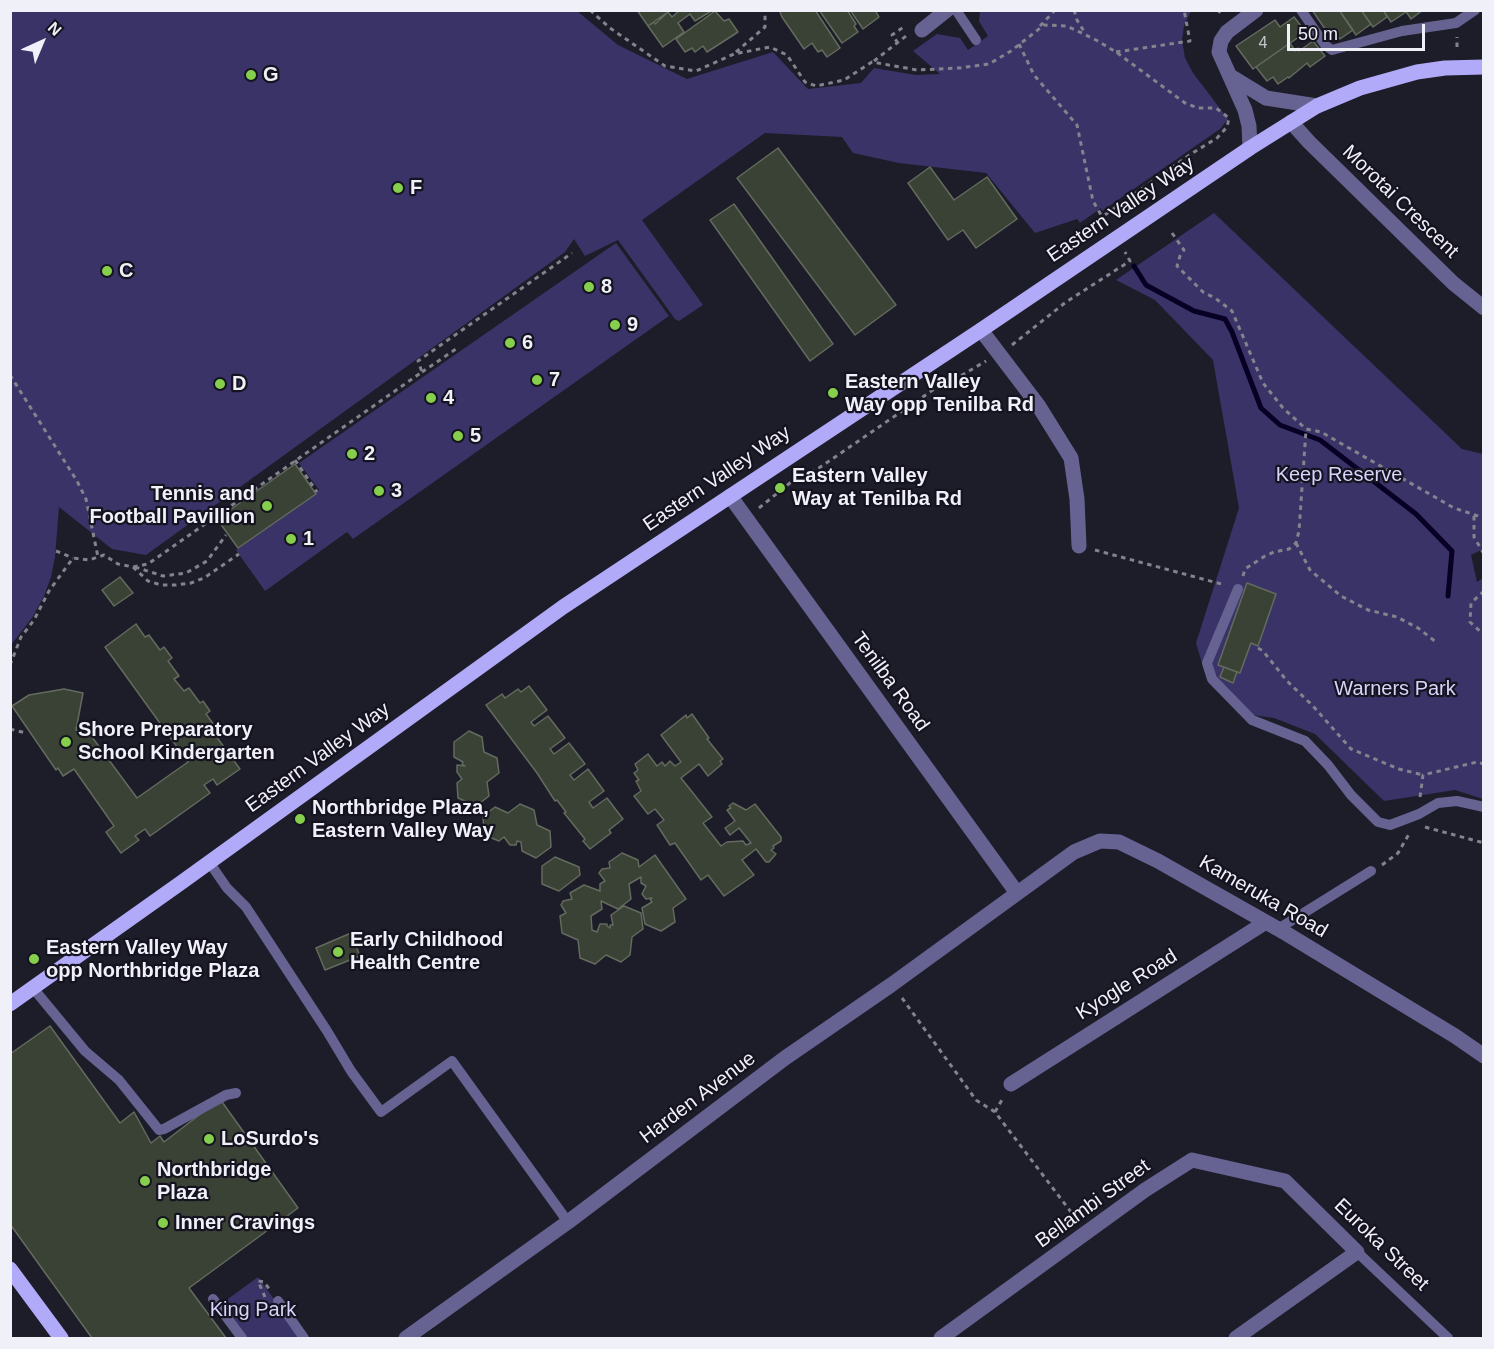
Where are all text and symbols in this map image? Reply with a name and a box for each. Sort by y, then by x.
north arrow [12,12,72,72]
scale bar [1290,12,1428,50]
text: N [45,19,65,39]
text: 50 m [1298,24,1338,44]
house number: 4 [1259,34,1267,54]
place label: G [263,63,279,87]
marker: G [244,68,258,82]
street label: Morotai Crescent [1337,140,1463,264]
street label: Eastern Valley Way [1043,152,1199,268]
place label: F [410,176,422,200]
marker: F [391,181,405,195]
place label: C [119,259,133,283]
marker: C [100,264,114,278]
place label: 8 [601,275,612,299]
marker: 8 [582,280,596,294]
place label: 9 [627,313,638,337]
marker: 9 [608,318,622,332]
place label: 6 [522,331,533,355]
marker: 6 [503,336,517,350]
place label: 7 [549,368,560,392]
place label: Eastern Valley Way opp Tenilba Rd [845,370,1034,417]
place label: D [232,372,246,396]
marker: 7 [530,373,544,387]
marker: D [213,377,227,391]
place label: 4 [443,386,454,410]
marker: Eastern Valley Way opp Tenilba Rd [826,386,840,400]
marker: 4 [424,391,438,405]
street label: Eastern Valley Way [639,421,795,537]
place label: 5 [470,424,481,448]
marker: 5 [451,429,465,443]
place label: 2 [364,442,375,466]
marker: 2 [345,447,359,461]
park label: Keep Reserve [1276,463,1402,487]
place label: Eastern Valley Way at Tenilba Rd [792,464,962,511]
place label: 3 [391,479,402,503]
marker: Eastern Valley Way at Tenilba Rd [773,481,787,495]
place label: Tennis and Football Pavillion [89,482,255,529]
marker: 3 [372,484,386,498]
marker: Tennis and Football Pavillion [260,499,274,513]
place label: 1 [303,527,314,551]
marker: 1 [284,532,298,546]
street label: Tenilba Road [846,628,934,736]
park label: Warners Park [1334,677,1456,701]
street label: Eastern Valley Way [241,698,395,818]
place label: Shore Preparatory School Kindergarten [78,718,275,765]
marker: Shore Preparatory School Kindergarten [59,735,73,749]
place label: Northbridge Plaza, Eastern Valley Way [312,796,494,843]
marker: Northbridge Plaza, Eastern Valley Way [293,812,307,826]
street label: Kameruka Road [1194,850,1332,944]
place label: Early Childhood Health Centre [350,928,503,975]
place label: Eastern Valley Way opp Northbridge Plaza [46,936,259,983]
street label: Kyogle Road [1072,944,1182,1026]
marker: Early Childhood Health Centre [331,945,345,959]
marker: Eastern Valley Way opp Northbridge Plaza [27,952,41,966]
street label: Harden Avenue [635,1047,761,1149]
place label: LoSurdo's [221,1127,319,1151]
marker: LoSurdo's [202,1132,216,1146]
street label: Bellambi Street [1031,1154,1155,1254]
place label: Northbridge Plaza [157,1158,271,1205]
marker: Northbridge Plaza [138,1174,152,1188]
street label: Euroka Street [1329,1194,1433,1296]
place label: Inner Cravings [175,1211,315,1235]
marker: Inner Cravings [156,1216,170,1230]
park label: King Park [210,1298,296,1322]

